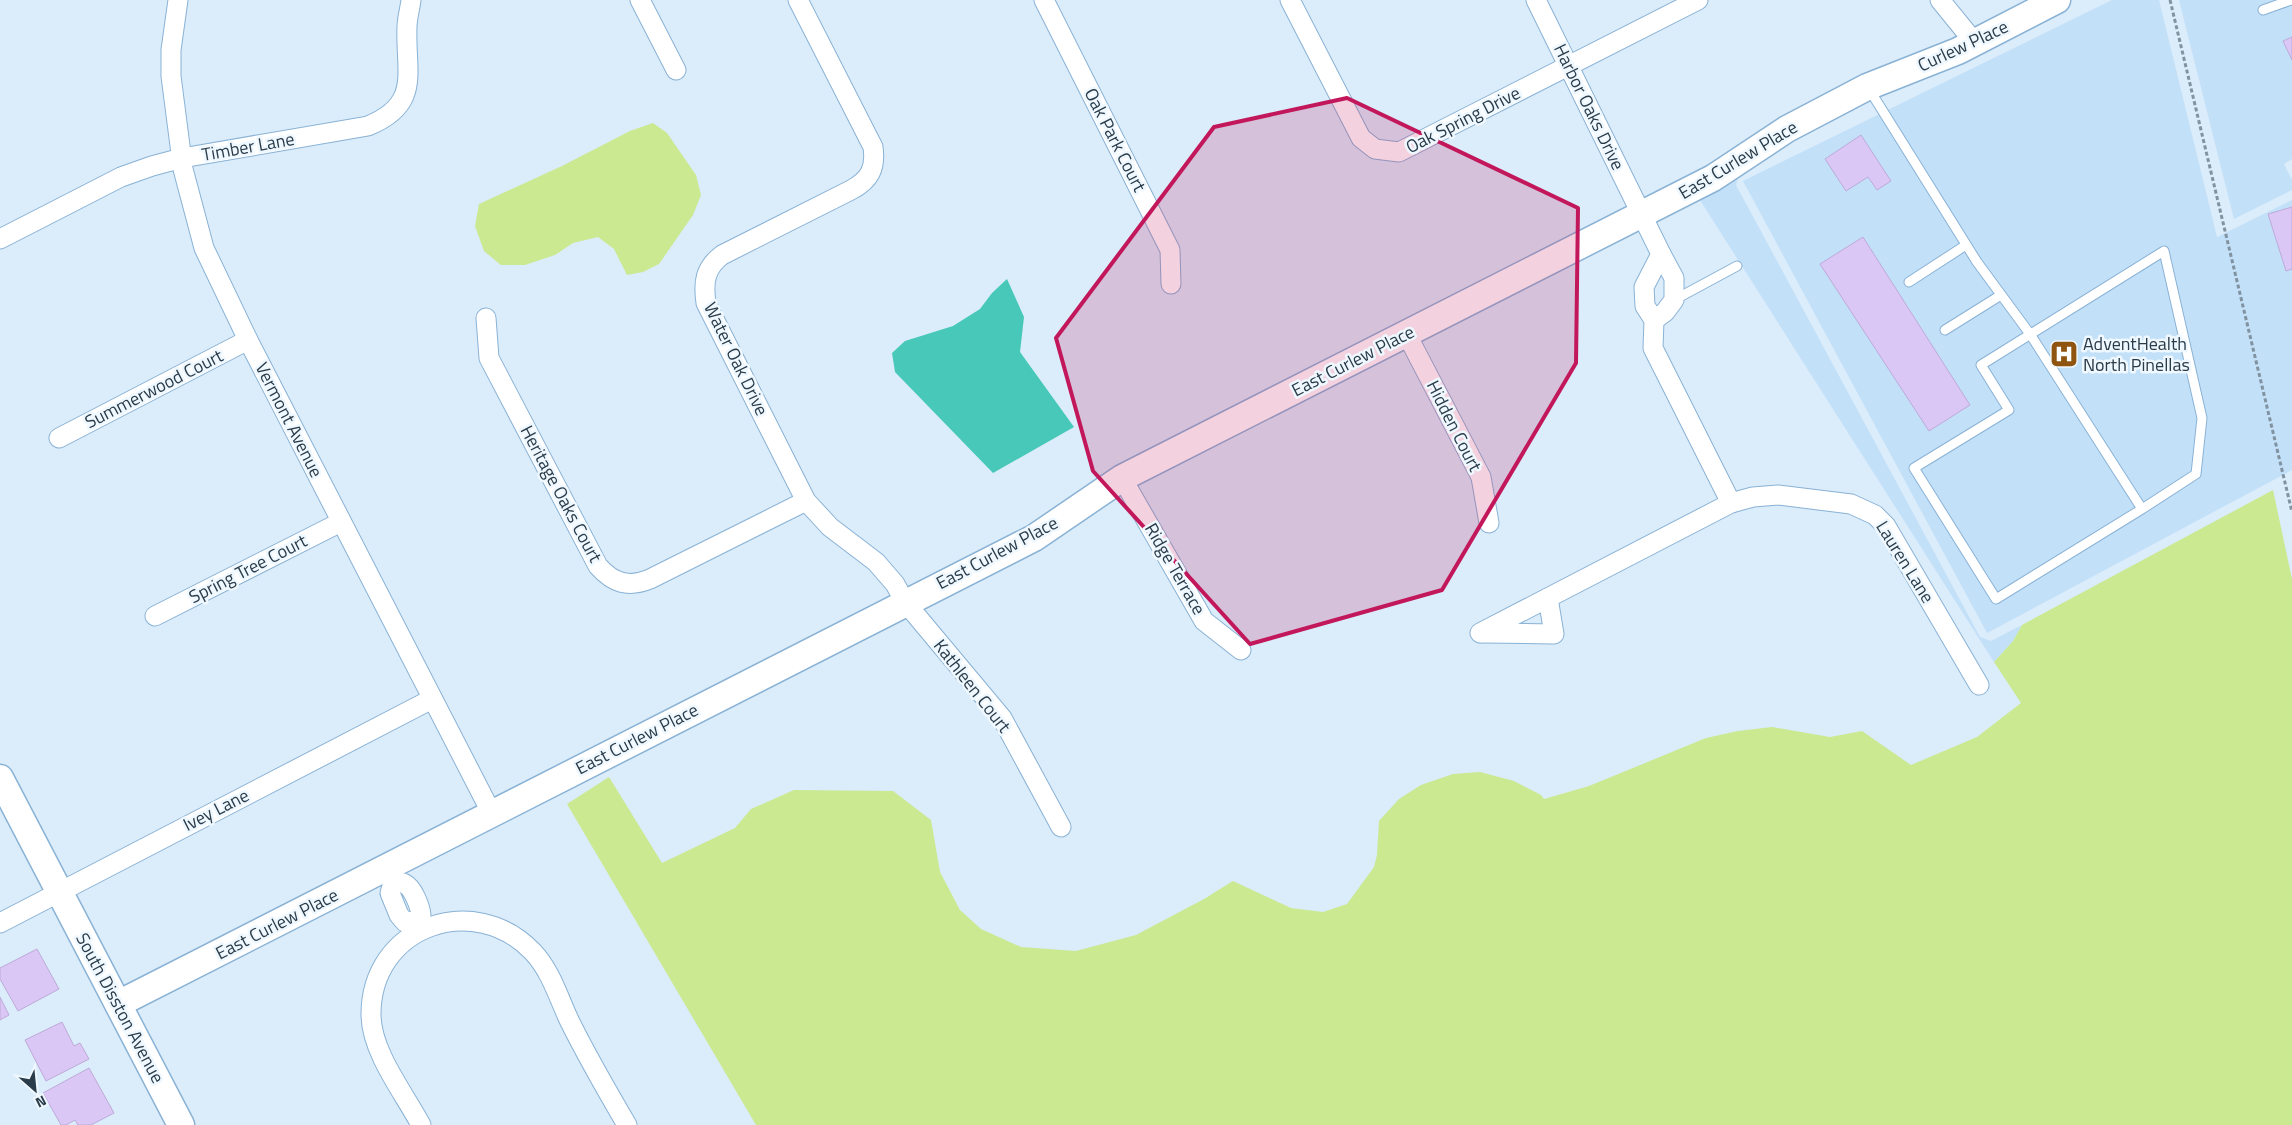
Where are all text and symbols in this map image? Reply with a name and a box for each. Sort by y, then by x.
street label: Curlew Place [1913,13,2012,78]
street label: Harbor Oaks Drive [1547,39,1632,175]
street label: Oak Spring Drive [1401,79,1525,160]
street label: Oak Park Court [1078,83,1153,197]
street label: East Curlew Place [1673,113,1802,206]
street label: Timber Lane [199,125,296,168]
street label: Water Oak Drive [697,298,776,420]
street label: East Curlew Place [1287,318,1419,403]
place label: AdventHealth North Pinellas [2083,330,2190,378]
hospital icon: AdventHealth North Pinellas [2049,339,2079,369]
street label: Summerwood Court [80,342,228,435]
street label: Vermont Avenue [249,358,330,482]
street label: Hidden Court [1420,376,1489,477]
street label: Heritage Oaks Court [514,420,609,568]
street label: East Curlew Place [931,509,1062,596]
street label: Lauren Lane [1870,515,1941,608]
street label: Ridge Terrace [1138,518,1213,620]
street label: Spring Tree Court [184,527,312,610]
street label: Kathleen Court [927,633,1018,739]
street label: East Curlew Place [571,696,703,781]
street label: Ivey Lane [178,781,253,838]
street label: East Curlew Place [211,881,343,966]
street label: South Disston Avenue [69,928,172,1088]
north arrow [10,1065,60,1115]
text: N [32,1090,50,1114]

